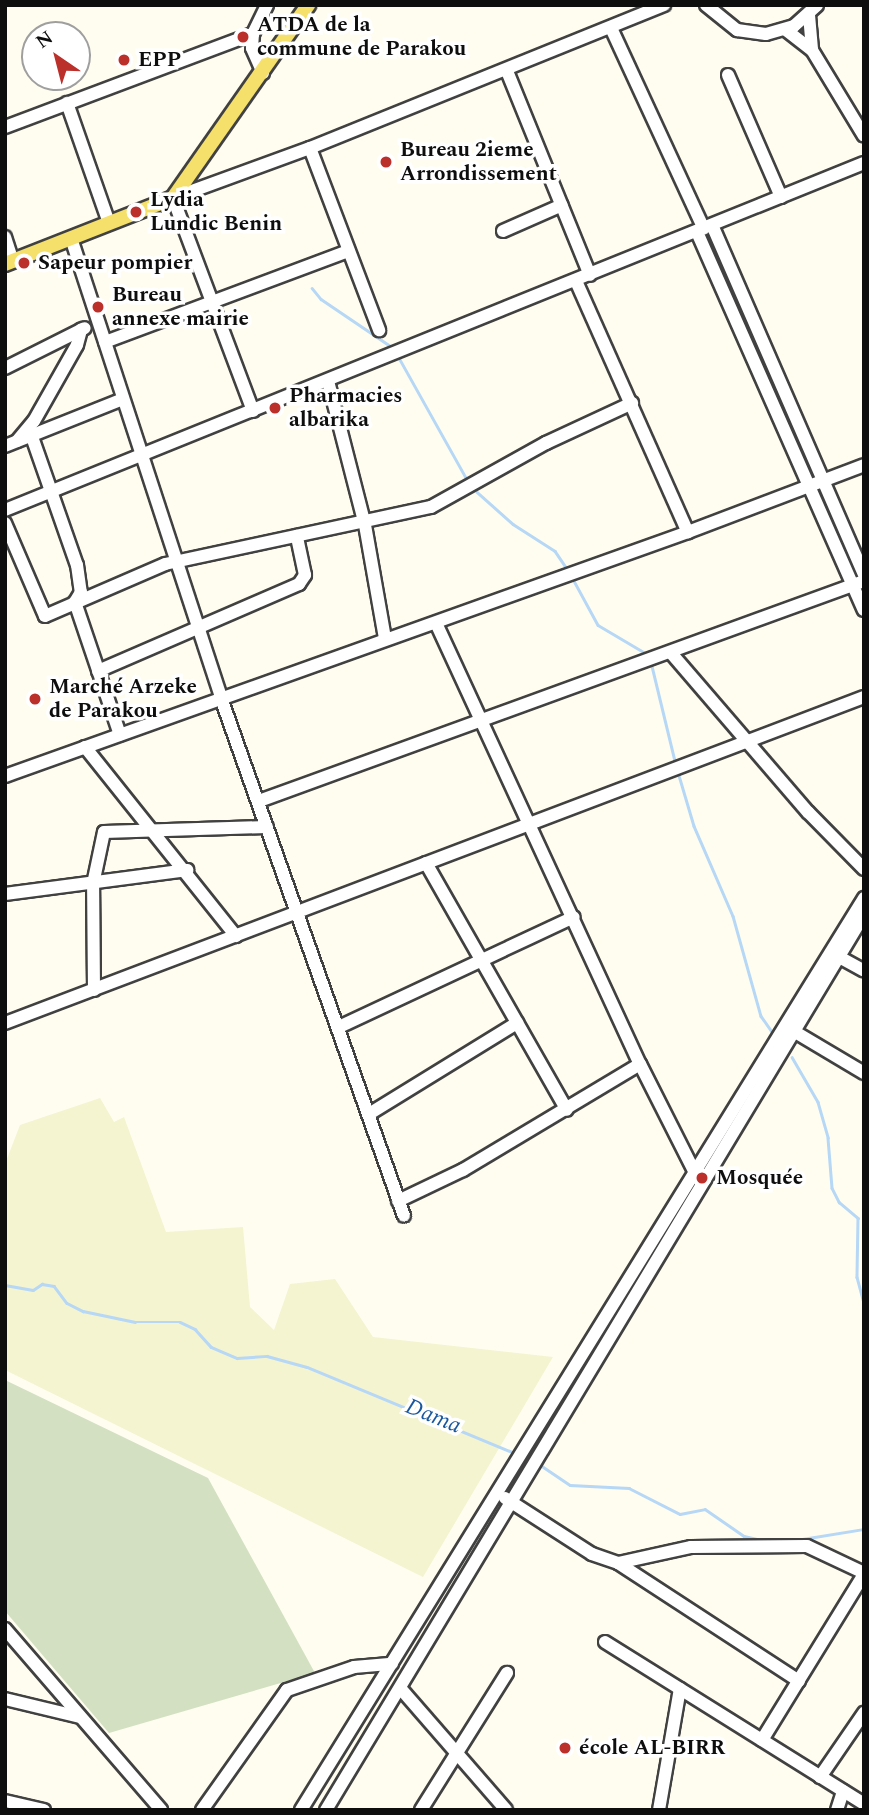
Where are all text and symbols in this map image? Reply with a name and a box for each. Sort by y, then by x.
place label: ATDA de la commune de Parakou [257,12,466,62]
north arrow [21,21,91,91]
text: N [30,24,59,56]
marker: ATDA de la commune de Parakou [235,29,251,45]
place label: EPP [138,47,181,73]
marker: EPP [116,52,132,68]
place label: Bureau 2ieme Arrondissement [400,137,557,187]
marker: Bureau 2ieme Arrondissement [378,154,394,170]
place label: Lydia Lundic Benin [150,187,282,237]
marker: Lydia Lundic Benin [128,204,144,220]
place label: Sapeur pompier [38,250,192,276]
marker: Sapeur pompier [16,255,32,271]
place label: Bureau annexe mairie [112,282,249,332]
marker: Bureau annexe mairie [90,299,106,315]
place label: Pharmacies albarika [289,383,402,433]
marker: Pharmacies albarika [267,400,283,416]
place label: Marché Arzeke de Parakou [49,674,197,724]
marker: Marché Arzeke de Parakou [27,691,43,707]
place label: Mosquée [716,1165,803,1191]
marker: Mosquée [694,1170,710,1186]
water label: Dama [401,1393,465,1441]
place label: école AL-BIRR [579,1735,725,1761]
marker: école AL-BIRR [557,1740,573,1756]

